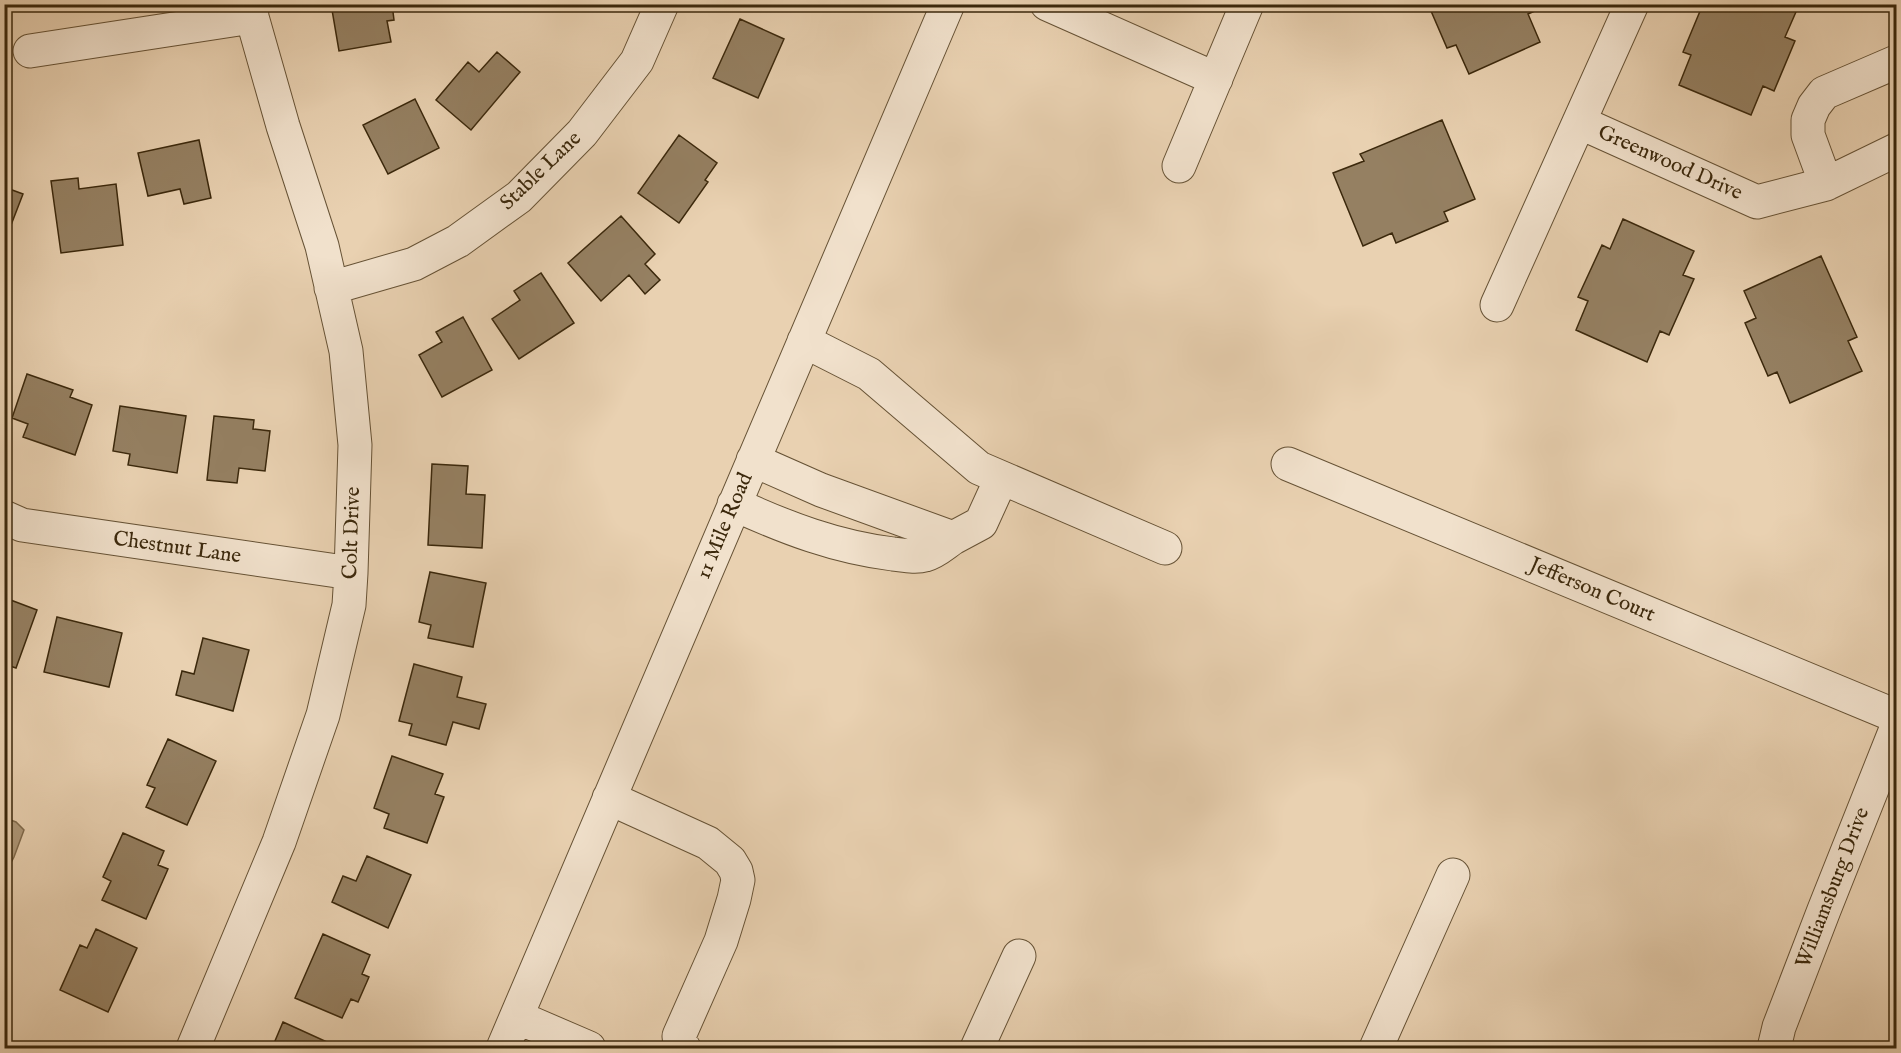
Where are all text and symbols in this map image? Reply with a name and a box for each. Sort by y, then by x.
street label: Greenwood Drive [1593,119,1747,207]
street label: Stable Lane [495,125,588,216]
street label: 11 Mile Road [691,468,760,583]
street label: Colt Drive [337,486,367,580]
street label: Chestnut Lane [111,526,243,570]
street label: Jefferson Court [1523,551,1659,629]
street label: Williamsburg Drive [1790,803,1876,972]

